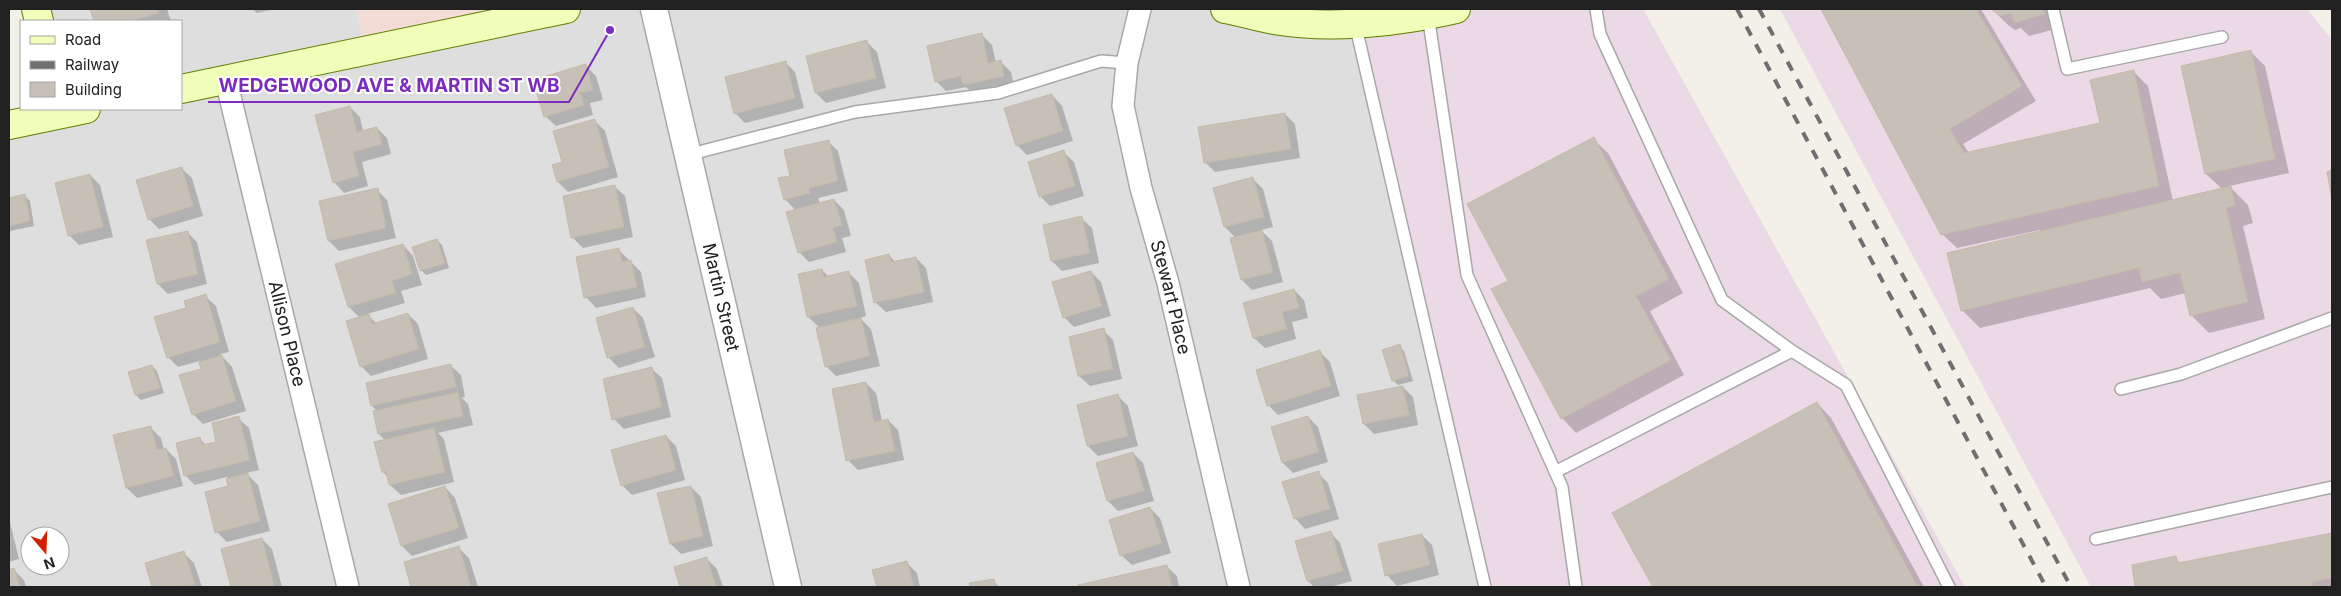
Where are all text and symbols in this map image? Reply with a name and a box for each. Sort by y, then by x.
legend [20,20,182,110]
text: Road [65,30,101,49]
text: Railway [65,55,120,74]
callout: WEDGEWOOD AVE & MARTIN ST WB [208,68,569,102]
text: WEDGEWOOD AVE & MARTIN ST WB [219,74,559,97]
text: Building [65,80,122,99]
street label: Stewart Place [1146,238,1195,356]
street label: Martin Street [699,241,744,353]
street label: Allison Place [265,279,310,389]
north arrow [20,526,70,576]
text: N [42,554,57,574]

